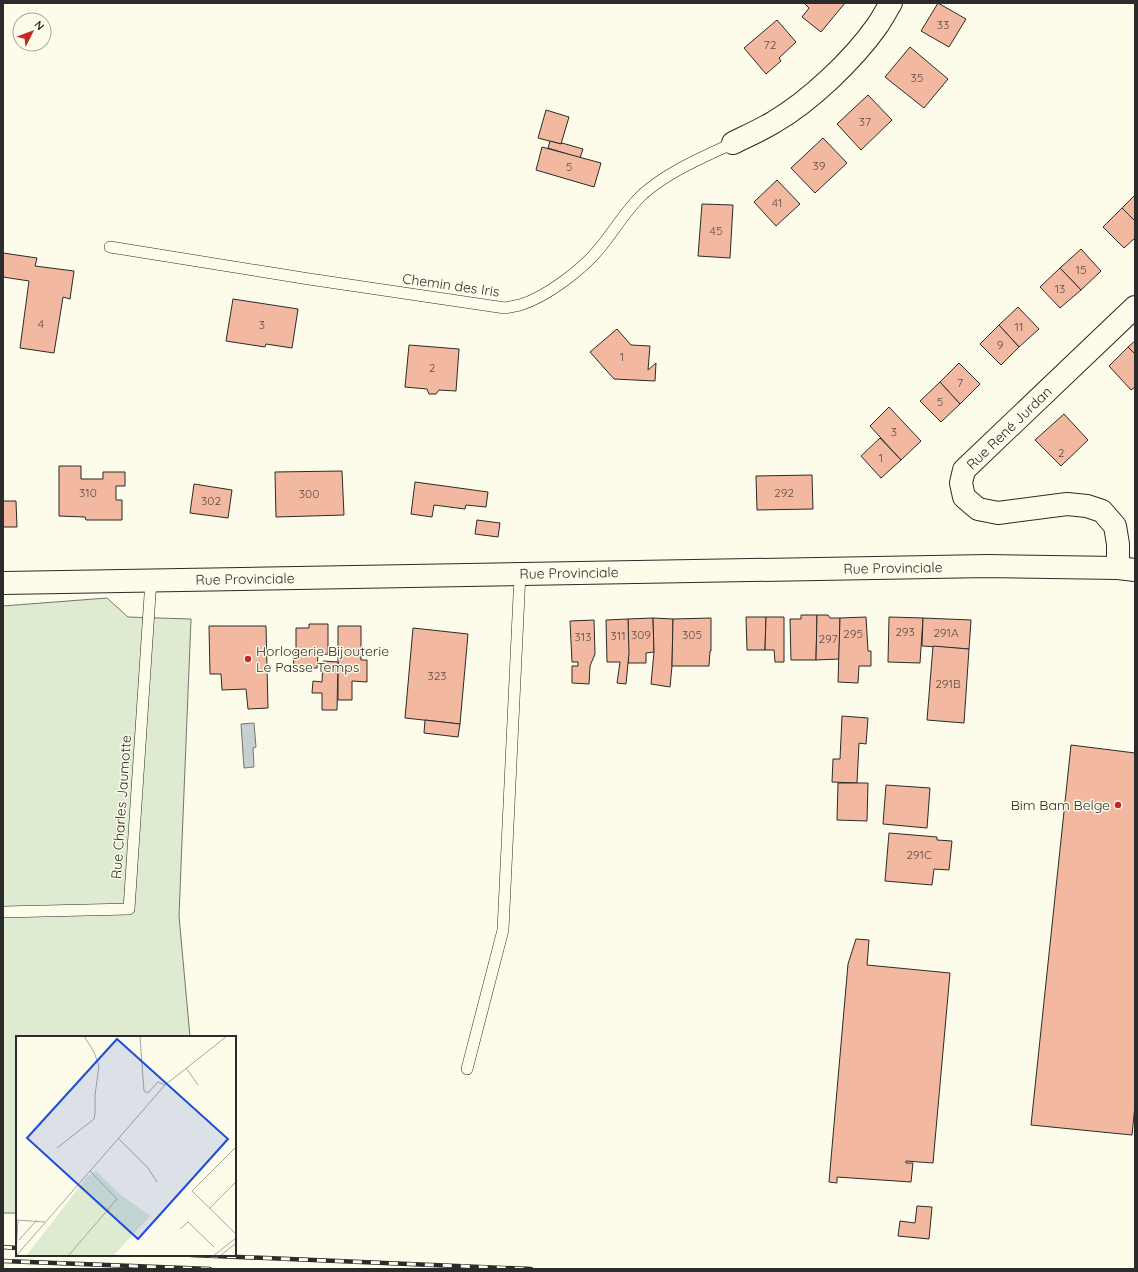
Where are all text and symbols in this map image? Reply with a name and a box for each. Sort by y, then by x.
north arrow [12,12,52,52]
house number: 33 [937,17,949,32]
text: N [32,18,47,33]
house number: 72 [764,37,777,52]
house number: 35 [911,70,923,85]
house number: 37 [859,114,871,129]
house number: 39 [813,158,826,173]
house number: 5 [566,159,572,174]
house number: 41 [772,195,782,210]
house number: 45 [710,223,722,238]
house number: 15 [1076,262,1086,277]
street label: Chemin des Iris [401,269,501,301]
house number: 13 [1055,281,1065,296]
house number: 4 [38,316,44,331]
house number: 3 [259,317,265,332]
house number: 11 [1015,319,1023,334]
house number: 9 [997,337,1004,352]
house number: 1 [620,349,624,364]
house number: 2 [429,360,436,375]
house number: 7 [957,375,963,390]
street label: Rue René Jurdan [962,383,1056,473]
house number: 5 [937,394,943,409]
house number: 3 [891,424,897,439]
house number: 2 [1058,445,1065,460]
house number: 1 [879,450,883,465]
house number: 310 [79,485,97,500]
house number: 292 [774,485,794,500]
house number: 300 [299,486,319,501]
house number: 302 [201,493,221,508]
street label: Rue Provinciale [843,558,943,578]
street label: Rue Provinciale [519,563,619,583]
street label: Rue Provinciale [195,569,295,589]
house number: 293 [895,624,915,639]
house number: 291A [933,625,959,640]
house number: 295 [843,626,863,641]
house number: 309 [631,627,651,642]
house number: 305 [682,627,702,642]
house number: 311 [610,628,626,643]
house number: 313 [574,629,592,644]
house number: 297 [818,631,838,646]
place label: Horlogerie Bijouterie Le Passe Temps [256,642,389,676]
marker: Horlogerie Bijouterie Le Passe Temps [243,654,253,664]
house number: 323 [427,668,447,683]
house number: 291B [935,676,961,691]
street label: Rue Charles Jaumotte [107,734,135,880]
place label: Bim Bam Belge [1011,796,1110,814]
marker: Bim Bam Belge [1113,800,1123,810]
house number: 291C [906,847,932,862]
inset map [16,1036,236,1256]

